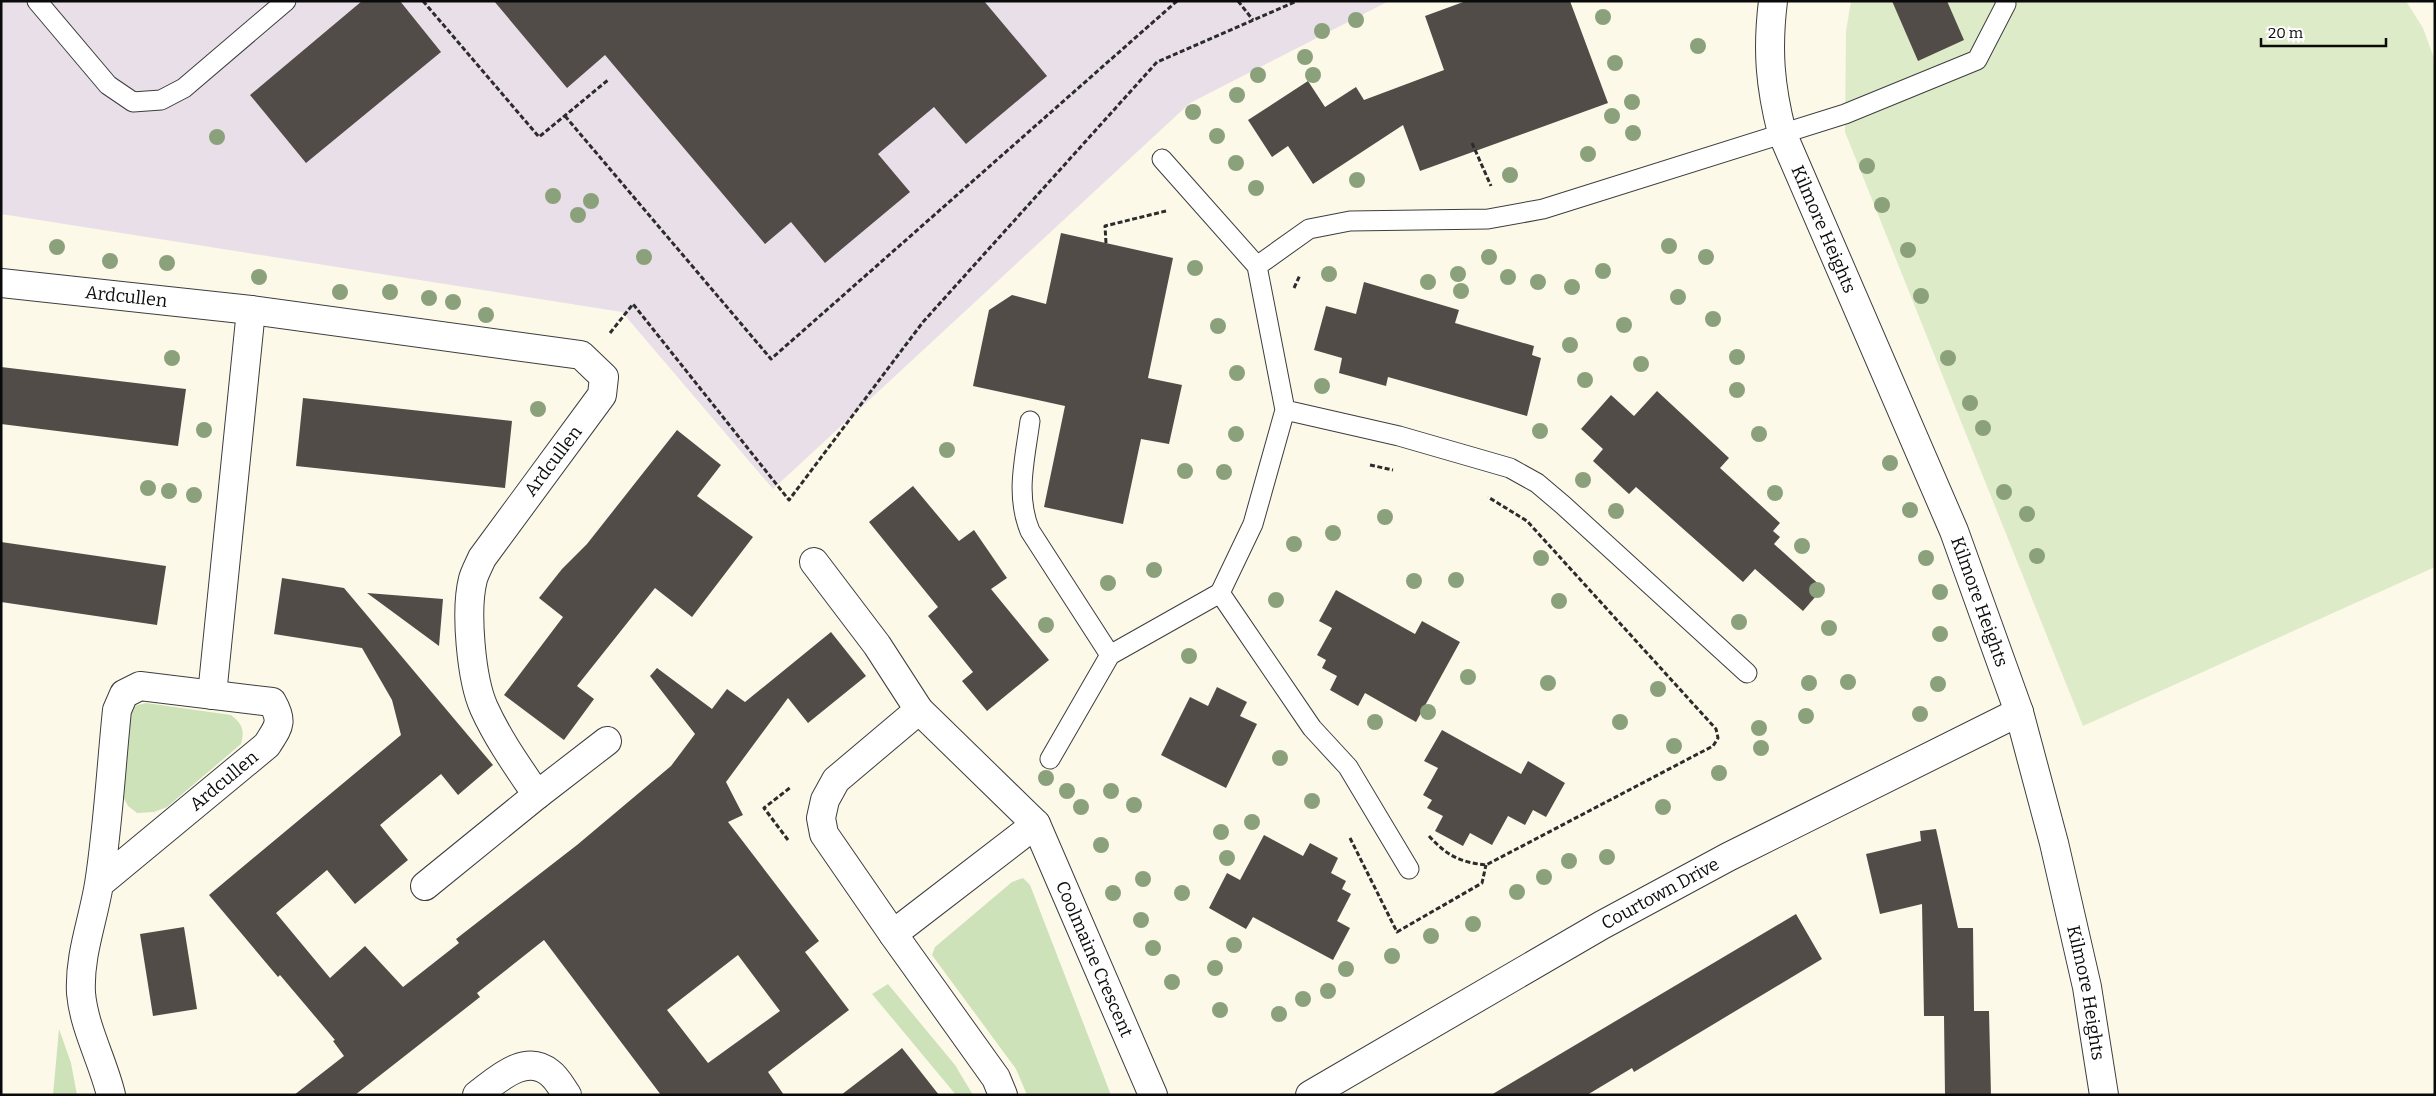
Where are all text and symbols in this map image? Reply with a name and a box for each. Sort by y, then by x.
scale bar [2261,15,2386,47]
text: 20 m [2268,24,2304,42]
street label: Kilmore Heights [1786,162,1861,296]
street label: Ardcullen [84,281,169,312]
street label: Ardcullen [519,421,587,500]
street label: Kilmore Heights [1946,534,2013,670]
street label: Ardcullen [185,746,263,815]
street label: Courtown Drive [1597,853,1723,934]
street label: Coolmaine Crescent [1051,877,1138,1041]
street label: Kilmore Heights [2062,923,2109,1062]

